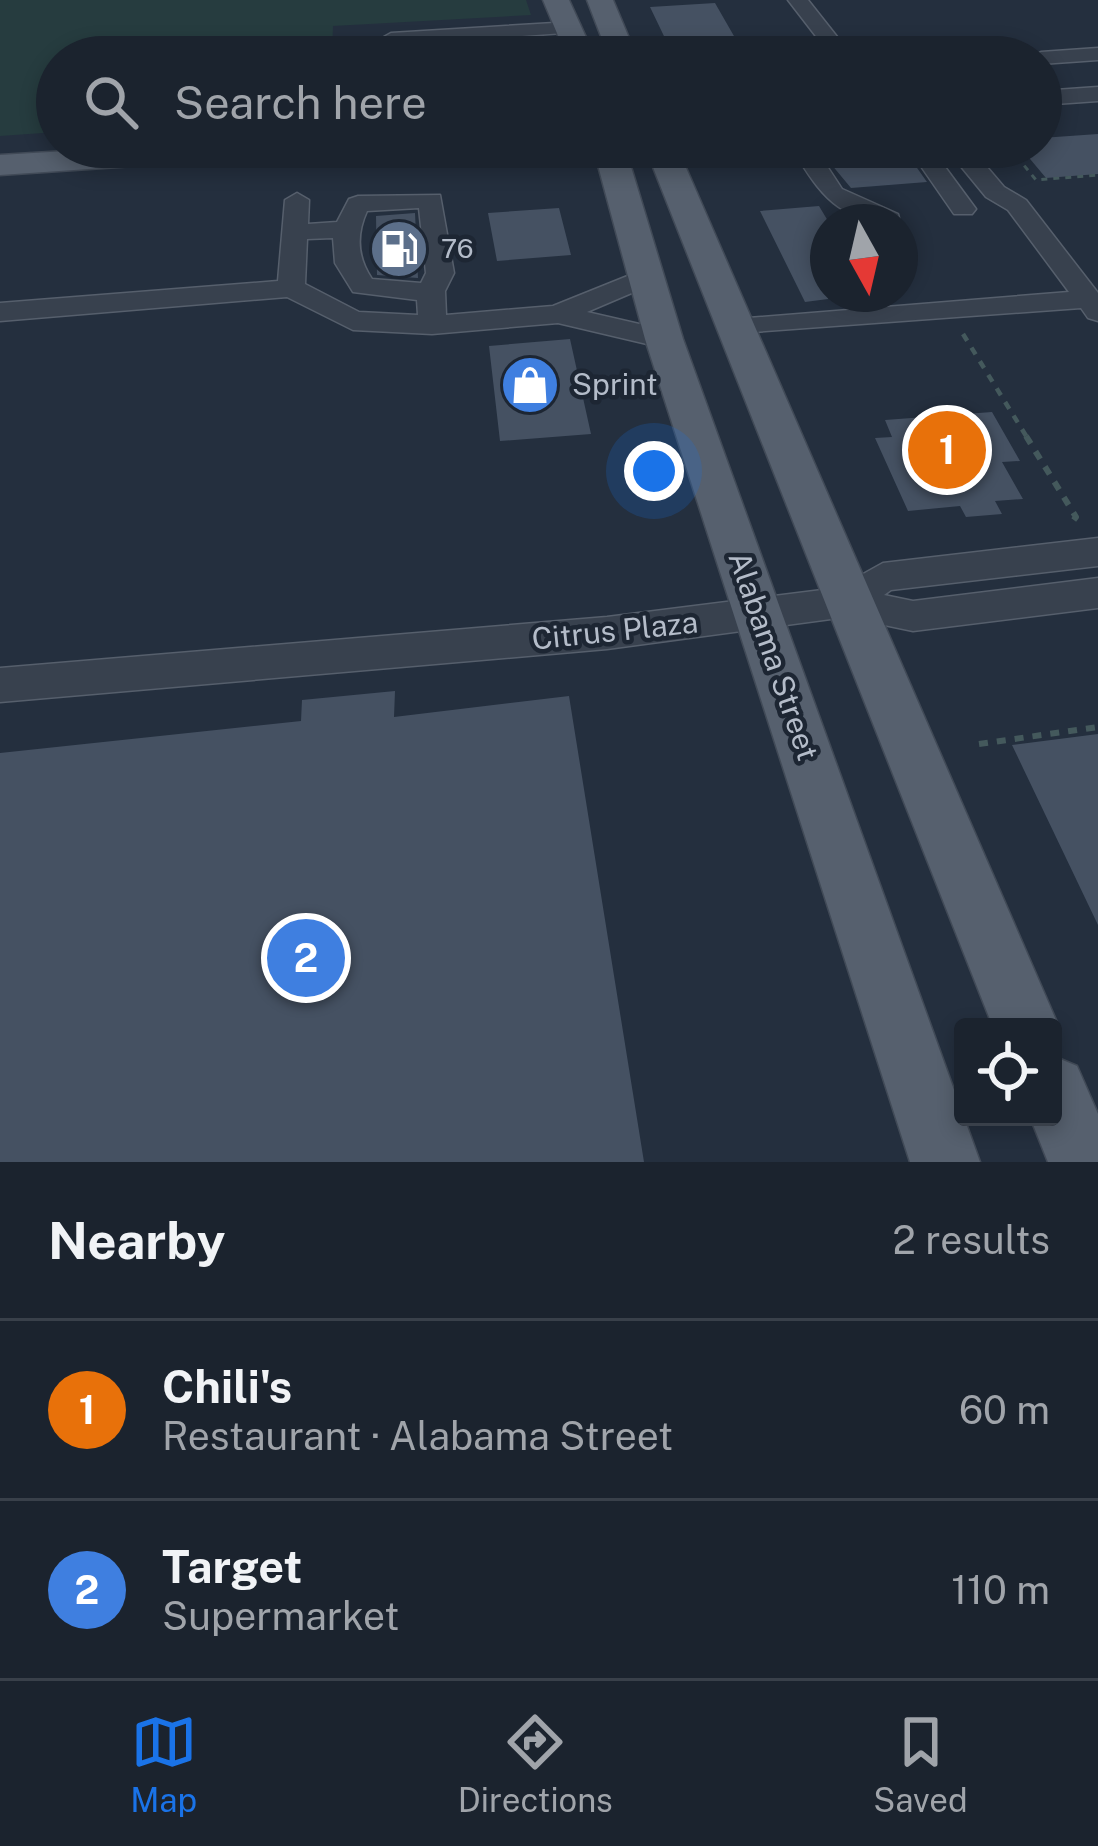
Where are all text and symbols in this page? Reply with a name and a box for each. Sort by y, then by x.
search box [36,36,1062,168]
icon: search [78,69,144,135]
text: Search here [174,76,427,129]
north arrow [810,204,918,312]
fuel station icon: 76 [368,218,430,280]
place label: 76 [441,232,474,264]
shop icon: Sprint [499,354,561,416]
place label: Sprint [572,366,658,402]
pin: 1 [908,405,986,495]
your location [624,441,684,501]
street label: Alabama Street [721,547,827,765]
street label: Citrus Plaza [530,603,700,657]
pin: 2 [267,913,345,1003]
map controls [954,1018,1062,1126]
button: locate [954,1018,1062,1126]
text: Nearby [48,1211,225,1270]
text: 2 results [893,1217,1050,1263]
text: Chili's [162,1360,292,1413]
text: 1 [79,1387,95,1433]
text: 60 m [959,1387,1050,1433]
text: Restaurant · Alabama Street [162,1413,673,1459]
text: Target [162,1540,302,1593]
text: 2 [75,1567,99,1613]
text: 110 m [951,1567,1050,1613]
text: Supermarket [162,1593,399,1639]
tab: Map [130,1709,197,1819]
tab: Directions [458,1709,613,1819]
tab: Saved [873,1709,968,1819]

